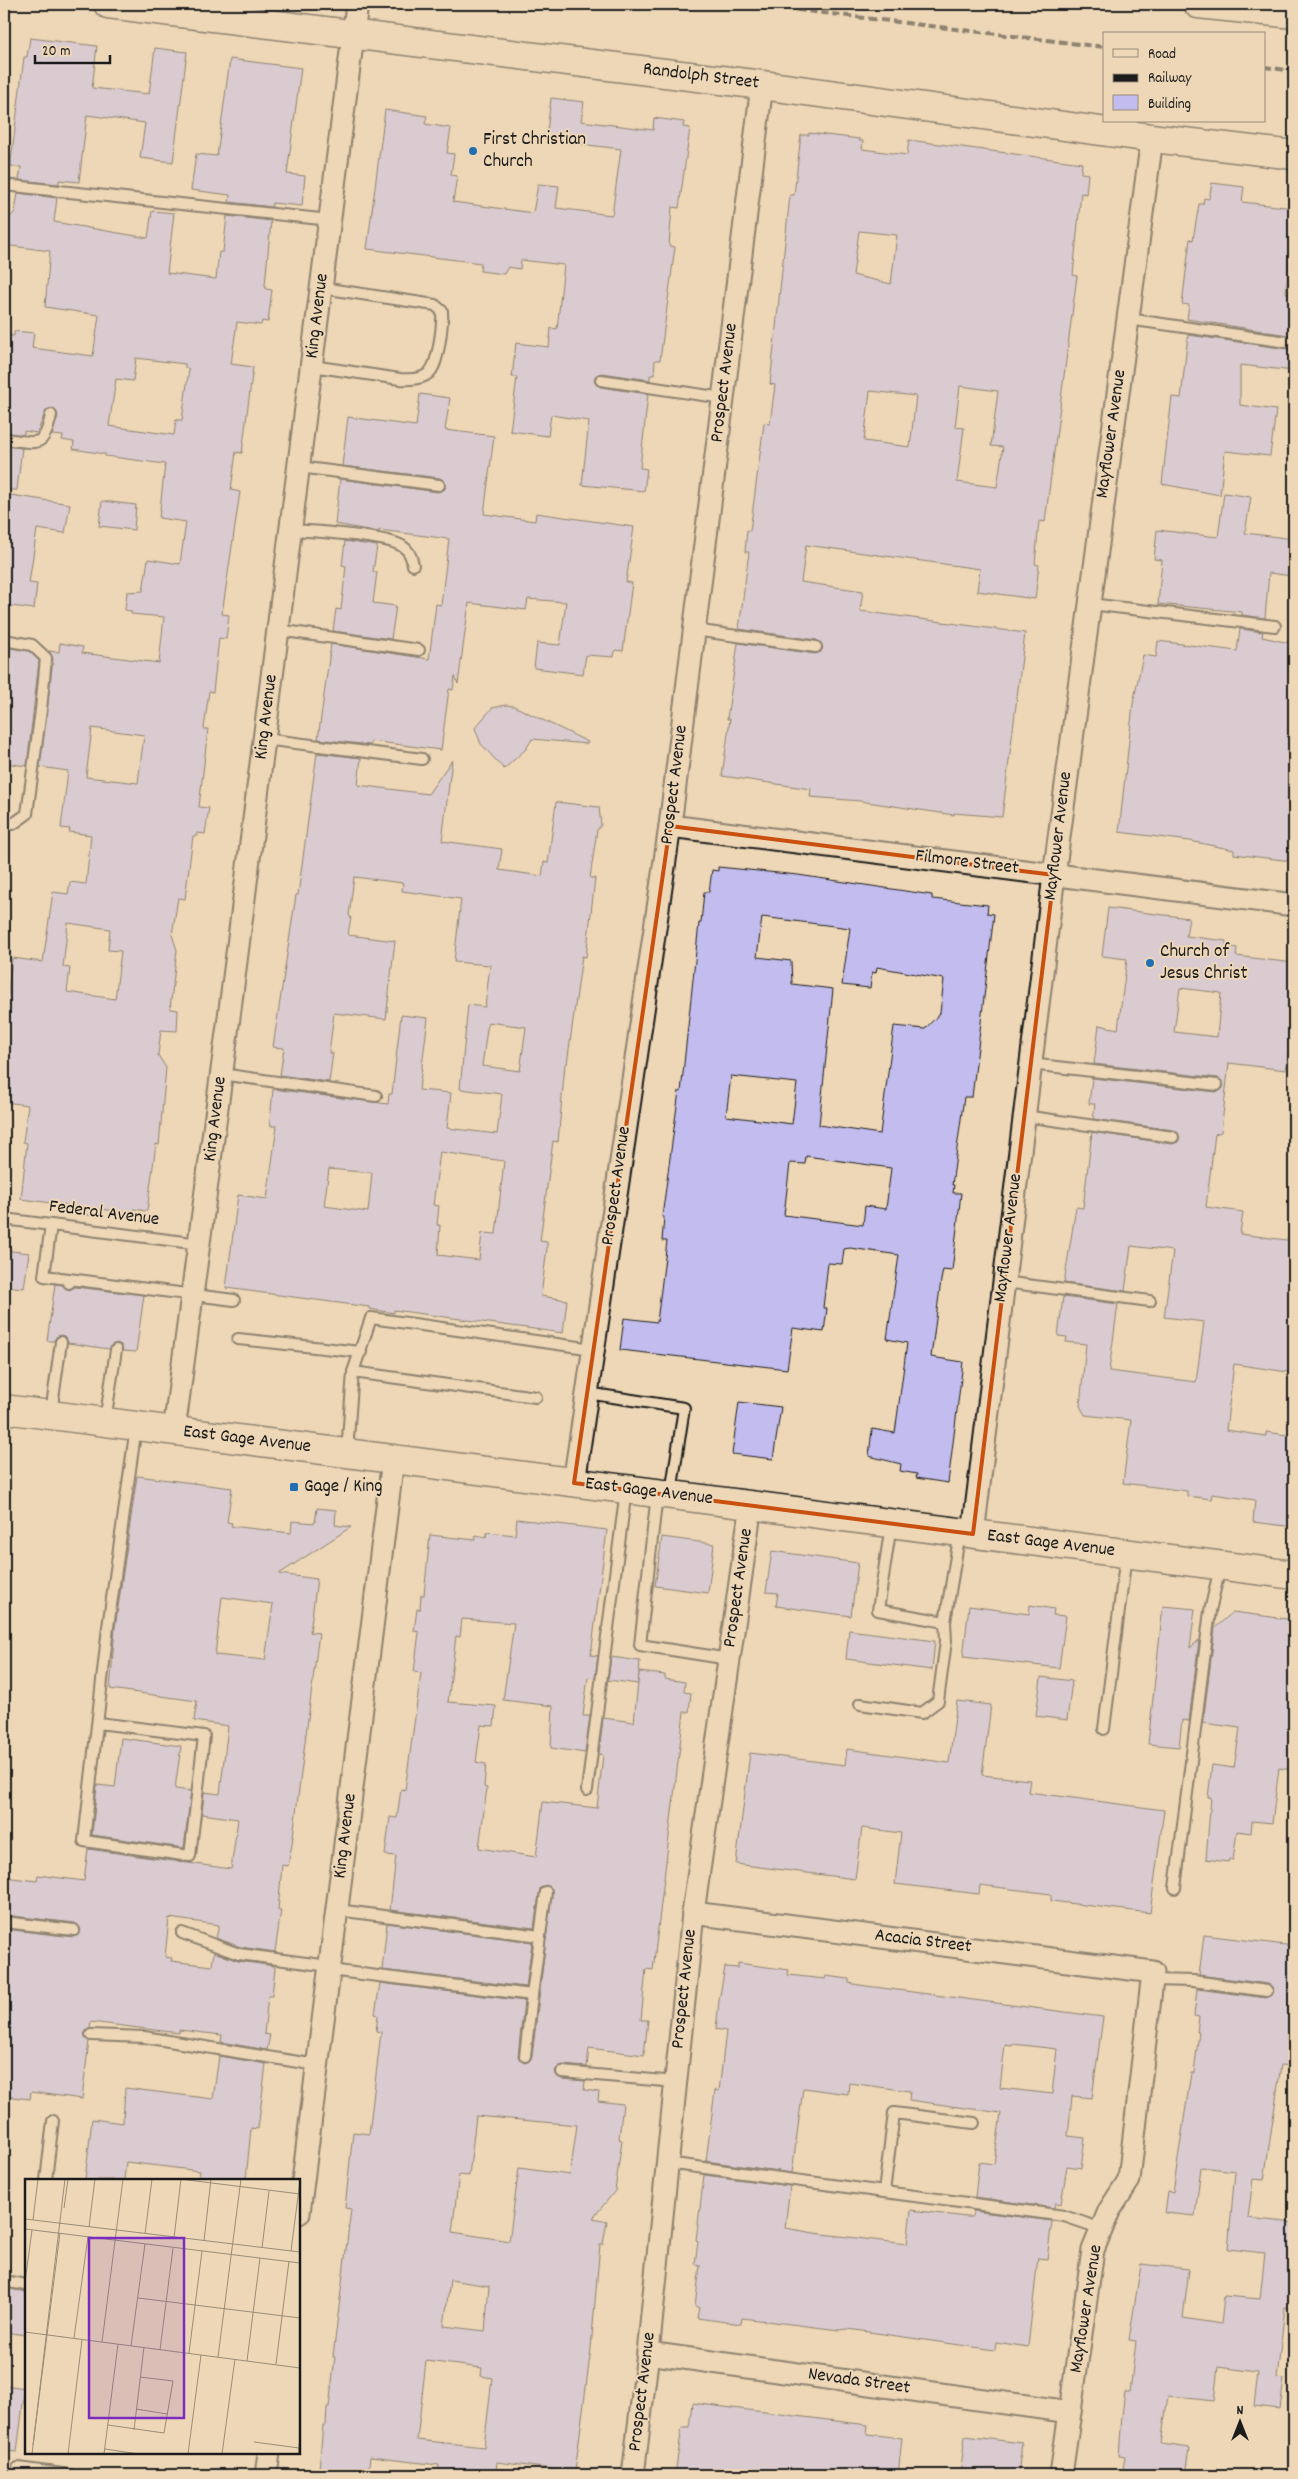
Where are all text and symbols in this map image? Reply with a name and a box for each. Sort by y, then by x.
scale bar [35,32,110,64]
legend [1103,32,1266,122]
text: 20 m [42,41,70,63]
text: Road [1148,44,1176,66]
street label: Randolph Street [641,56,761,98]
text: Railway [1148,68,1192,90]
text: Building [1148,94,1191,116]
place label: First Christian Church [483,127,586,176]
marker: First Christian Church [467,145,479,157]
street label: King Avenue [299,272,337,360]
street label: Prospect Avenue [704,322,746,444]
street label: Mayflower Avenue [1090,368,1134,500]
street label: King Avenue [248,673,286,761]
street label: Prospect Avenue [654,724,696,846]
street label: Mayflower Avenue [1038,770,1080,902]
street label: Filmore Street [914,843,1020,883]
place label: Church of Jesus Christ [1160,939,1247,988]
marker: Church of Jesus Christ [1144,957,1156,969]
street label: King Avenue [197,1075,235,1163]
street label: Prospect Avenue [595,1125,639,1247]
street label: Mayflower Avenue [988,1172,1030,1304]
street label: Federal Avenue [47,1194,161,1234]
street label: East Gage Avenue [182,1419,312,1461]
street label: East Gage Avenue [584,1471,714,1513]
place label: Gage / King [304,1474,383,1501]
marker: Gage / King [288,1481,300,1493]
street label: East Gage Avenue [986,1523,1116,1565]
street label: Prospect Avenue [717,1527,761,1649]
street label: King Avenue [327,1792,365,1880]
street label: Acacia Street [873,1923,973,1961]
street label: Prospect Avenue [665,1928,705,2050]
inset map [25,2179,300,2454]
street label: Mayflower Avenue [1064,2243,1110,2375]
street label: Prospect Avenue [622,2331,664,2453]
street label: Nevada Street [806,2361,912,2403]
north arrow [1216,2396,1266,2446]
text: N [1237,2401,1244,2421]

